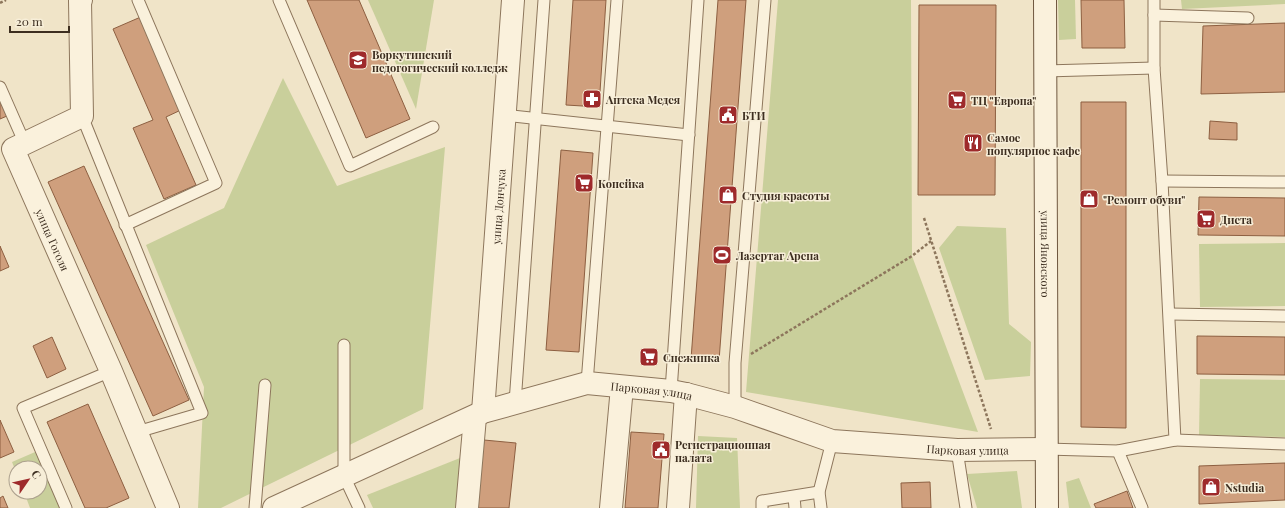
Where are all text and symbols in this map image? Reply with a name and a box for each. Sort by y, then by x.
scale bar [10,8,69,34]
text: 20 m [16,13,43,29]
place label: Воркутинский педогогический колледж [372,47,508,75]
school or university icon: Воркутинский педогогический колледж [347,49,369,71]
pharmacy icon: Аптека Медея [581,88,603,110]
supermarket icon: ТЦ "Европа" [946,89,968,111]
place label: Аптека Медея [605,92,681,107]
place label: ТЦ "Европа" [971,93,1036,108]
public building icon: БТИ [717,104,739,126]
place label: БТИ [742,108,765,123]
place label: Самое популярное кафе [987,130,1080,158]
restaurant icon: Самое популярное кафе [962,132,984,154]
street label: улица Дончука [488,168,508,246]
supermarket icon: Копейка [573,172,595,194]
place label: Копейка [598,176,645,191]
shop icon: Студия красоты [717,184,739,206]
place label: Студия красоты [742,188,829,203]
shop icon: "Ремонт обуви" [1078,188,1100,210]
place label: "Ремонт обуви" [1103,192,1185,207]
street label: улица Гоголя [32,205,73,273]
supermarket icon: Диета [1195,208,1217,230]
street label: улица Яновского [1038,209,1054,298]
place label: Диета [1220,212,1252,227]
sports icon: Лазертаг Арена [711,244,733,266]
place label: Лазертаг Арена [735,248,819,263]
supermarket icon: Снежинка [638,346,660,368]
place label: Снежинка [663,350,720,365]
street label: Парковая улица [610,378,695,403]
place label: Регистрационная палата [675,437,771,465]
public building icon: Регистрационная палата [650,439,672,461]
street label: Парковая улица [926,440,1009,458]
north arrow [8,460,48,500]
text: С [28,467,45,482]
shop icon: Nstudia [1200,476,1222,498]
place label: Nstudia [1225,480,1264,495]

